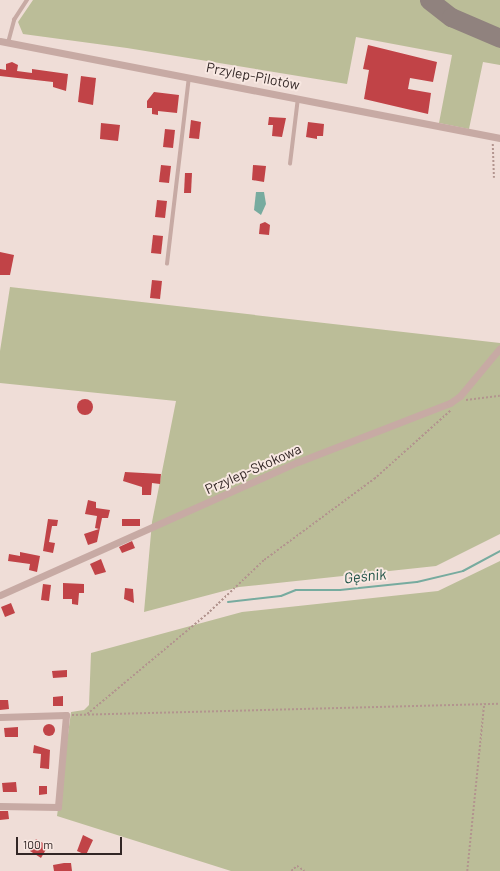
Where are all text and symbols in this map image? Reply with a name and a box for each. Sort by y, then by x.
street label: Przylep-Pilotów [205,59,301,93]
street label: Przylep-Skokowa [202,440,304,498]
water label: Gęśnik [343,565,387,587]
scale bar [18,829,124,855]
text: 100 m [23,837,53,851]

